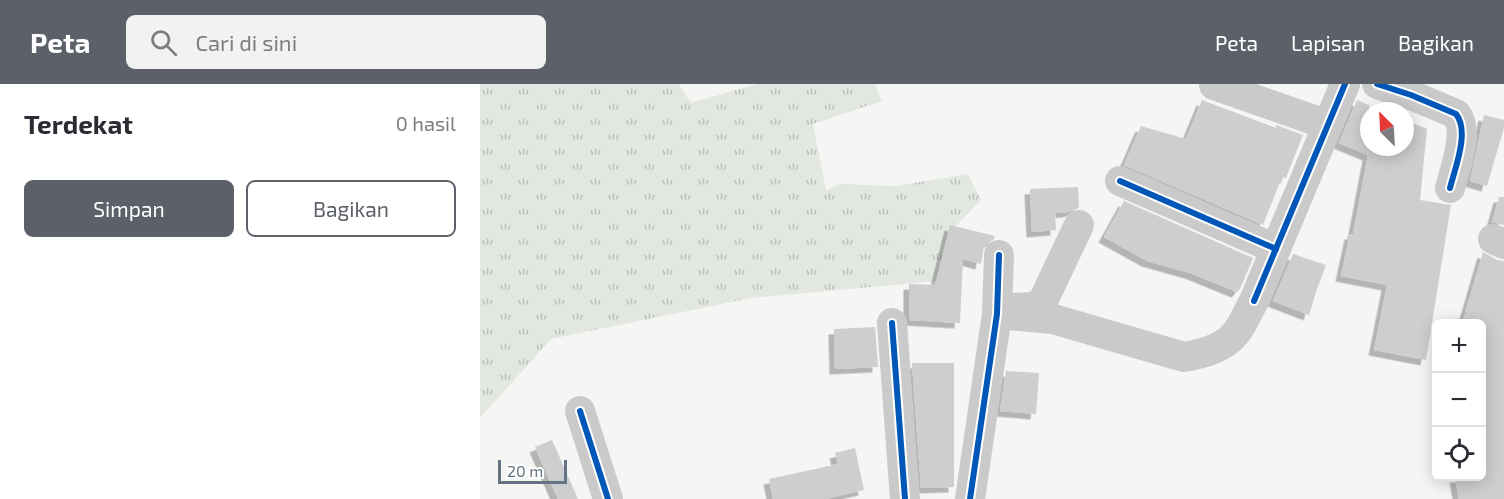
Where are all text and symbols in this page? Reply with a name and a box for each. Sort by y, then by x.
search box [126,15,546,69]
text: Peta [30,25,90,59]
icon: search [147,26,180,59]
text: Cari di sini [195,29,297,55]
text: Peta [1215,30,1258,55]
text: Lapisan [1291,30,1365,55]
text: Bagikan [1398,30,1474,55]
north arrow [1360,102,1414,156]
text: Terdekat [24,108,133,139]
text: 0 hasil [396,111,456,135]
button: Simpan [24,180,234,237]
button: Bagikan [246,180,456,237]
map controls [1432,319,1486,481]
button: + [1432,319,1486,373]
button: − [1432,373,1486,427]
button: locate [1432,427,1486,481]
scale bar [498,457,567,484]
text: 20 m [507,461,543,480]

